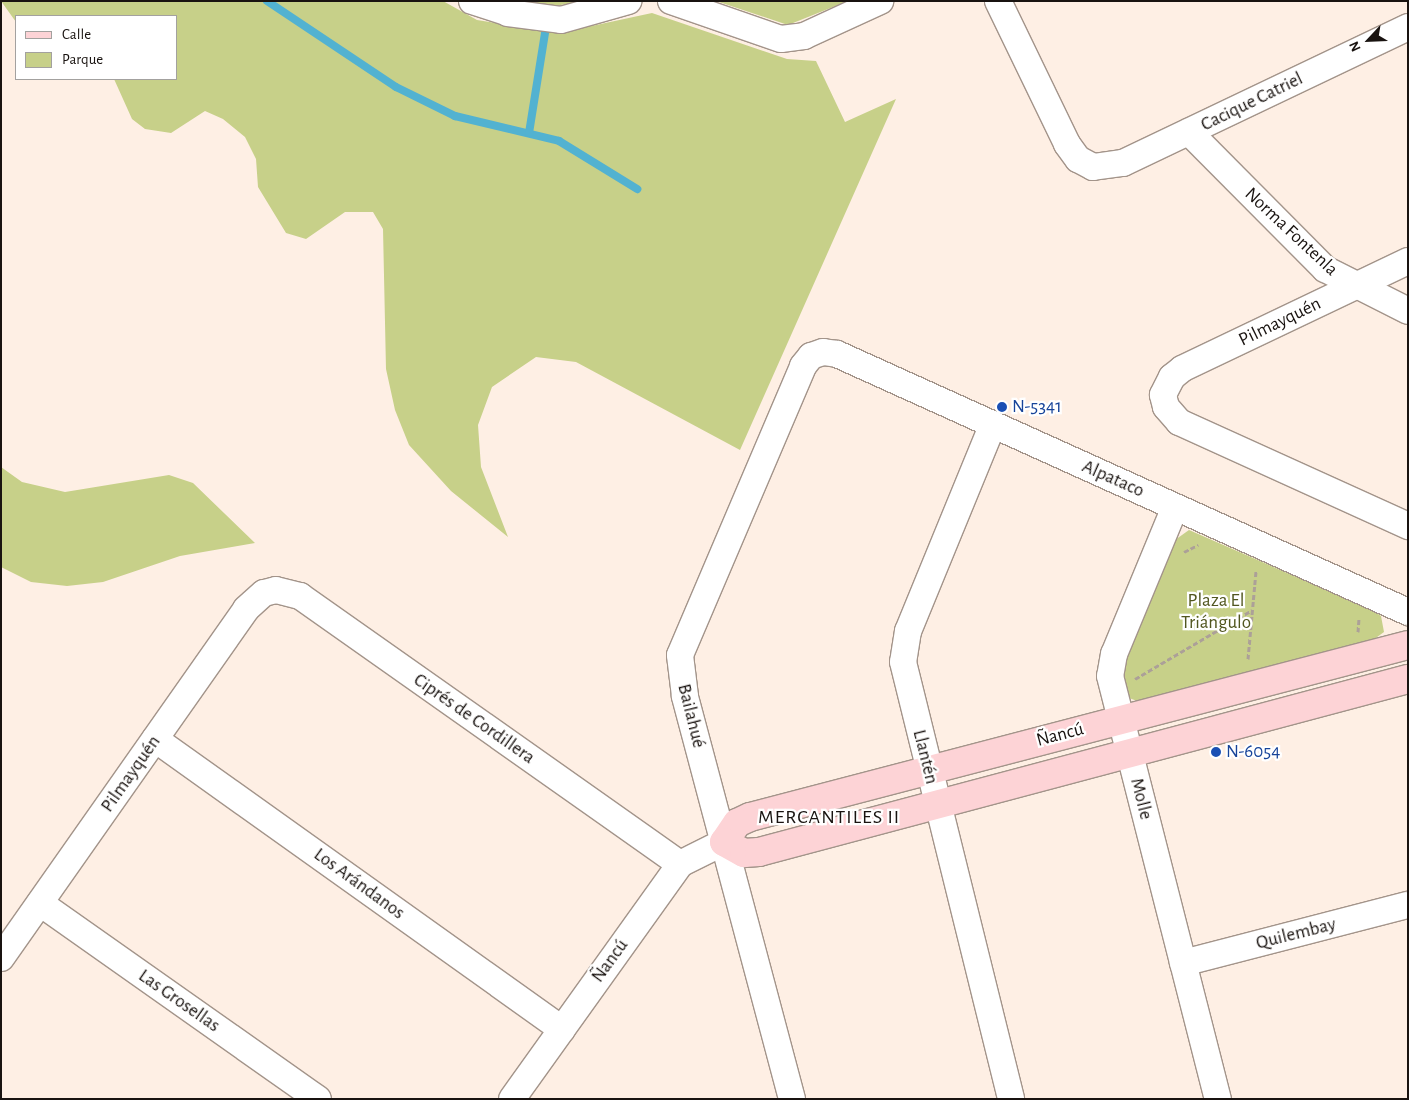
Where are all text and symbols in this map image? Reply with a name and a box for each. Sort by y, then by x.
legend [15,15,178,80]
north arrow [1344,15,1394,65]
text: Calle [62,27,91,42]
text: N [1347,39,1364,54]
text: Parque [62,52,103,67]
street label: Cacique Catriel [1197,67,1307,137]
street label: Norma Fontenla [1240,183,1342,281]
street label: Pilmayquén [1235,292,1325,352]
place label: N-5341 [1012,396,1062,418]
marker: N-5341 [996,401,1008,413]
street label: Alpataco [1078,455,1148,503]
park label: Plaza El Triángulo [1181,590,1251,634]
street label: Ciprés de Cordillera [409,669,539,769]
street label: Bailahué [672,682,710,750]
street label: Ñancú [1034,718,1086,752]
street label: Llantén [907,727,943,787]
street label: Pilmayquén [96,731,166,817]
place label: N-6054 [1226,741,1280,763]
marker: N-6054 [1210,746,1222,758]
street label: Molle [1125,776,1157,822]
district label: MERCANTILES II [756,805,902,829]
street label: Los Arándanos [309,843,409,925]
street label: Quilembay [1254,913,1338,955]
street label: Ñancú [587,935,633,987]
street label: Las Grosellas [134,965,224,1037]

